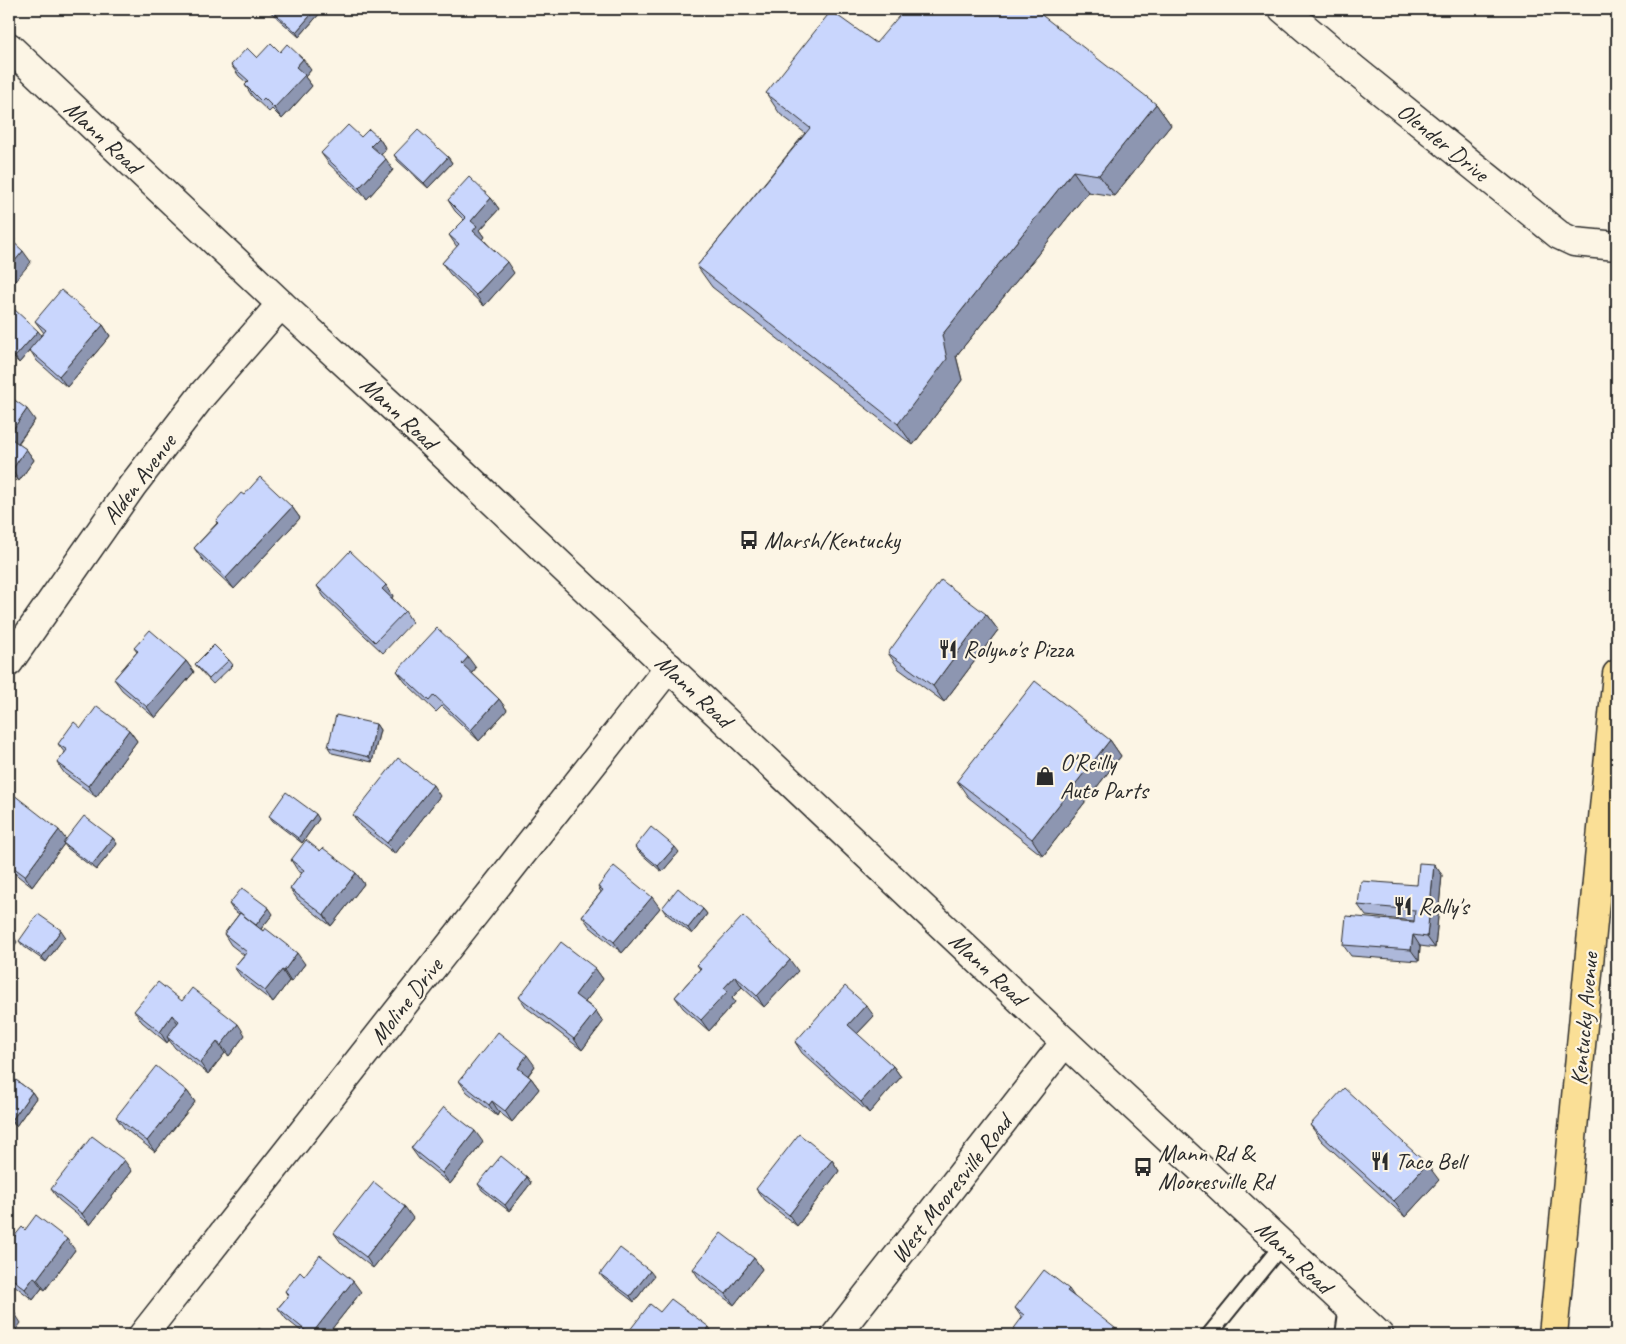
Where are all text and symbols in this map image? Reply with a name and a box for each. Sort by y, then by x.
street label: Mann Road [58,94,151,183]
street label: Olender Drive [1391,96,1497,189]
street label: Mann Road [354,370,447,459]
street label: Alden Avenue [95,426,184,530]
place label: Marsh/Kentucky [764,525,902,555]
bus stop icon: Marsh/Kentucky [738,529,760,551]
place label: Rolyno's Pizza [963,634,1074,664]
restaurant icon: Rolyno's Pizza [937,638,959,660]
street label: Mann Road [649,648,742,737]
place label: O'Reilly Auto Parts [1060,747,1151,805]
shop icon: O'Reilly Auto Parts [1034,765,1056,787]
place label: Rally's [1418,891,1471,921]
restaurant icon: Rally's [1392,895,1414,917]
street label: Mann Road [943,926,1036,1015]
street label: Kentucky Avenue [1563,949,1605,1087]
street label: Moline Drive [363,950,450,1050]
street label: West Mooresville Road [884,1106,1021,1269]
place label: Mann Rd & Mooresville Rd [1158,1138,1277,1196]
place label: Taco Bell [1395,1146,1469,1176]
restaurant icon: Taco Bell [1369,1150,1391,1172]
bus stop icon: Mann Rd & Mooresville Rd [1132,1156,1154,1178]
street label: Mann Road [1249,1214,1342,1303]

